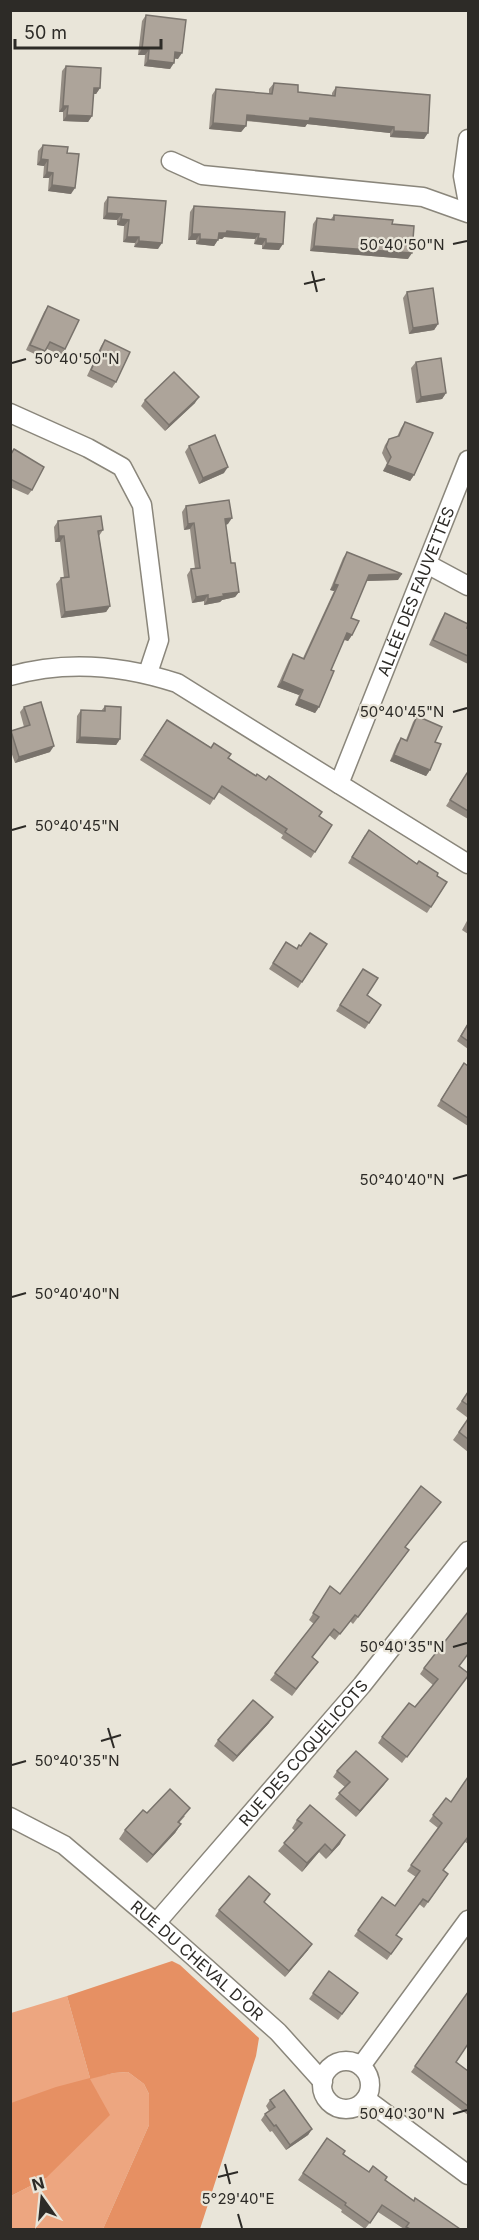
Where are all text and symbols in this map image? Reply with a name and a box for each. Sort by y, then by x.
scale bar [15,12,160,50]
text: 50 m [24,22,67,43]
text: 50°40'50"N [359,235,445,254]
text: 50°40'50"N [34,349,120,368]
street label: ALLÉE DES FAUVETTES [373,504,458,679]
text: 50°40'45"N [360,702,444,721]
text: 50°40'45"N [35,816,119,835]
text: 50°40'40"N [360,1170,444,1189]
text: 50°40'40"N [35,1284,119,1303]
text: 50°40'35"N [359,1637,445,1656]
street label: RUE DES COQUELICOTS [234,1676,372,1830]
text: 50°40'35"N [34,1751,120,1770]
street label: RUE DU CHEVAL D'OR [127,1896,268,2024]
text: 50°40'30"N [359,2104,445,2123]
north arrow [12,2168,72,2228]
text: N [30,2172,47,2195]
text: 5°29'40"E [201,2189,275,2208]

